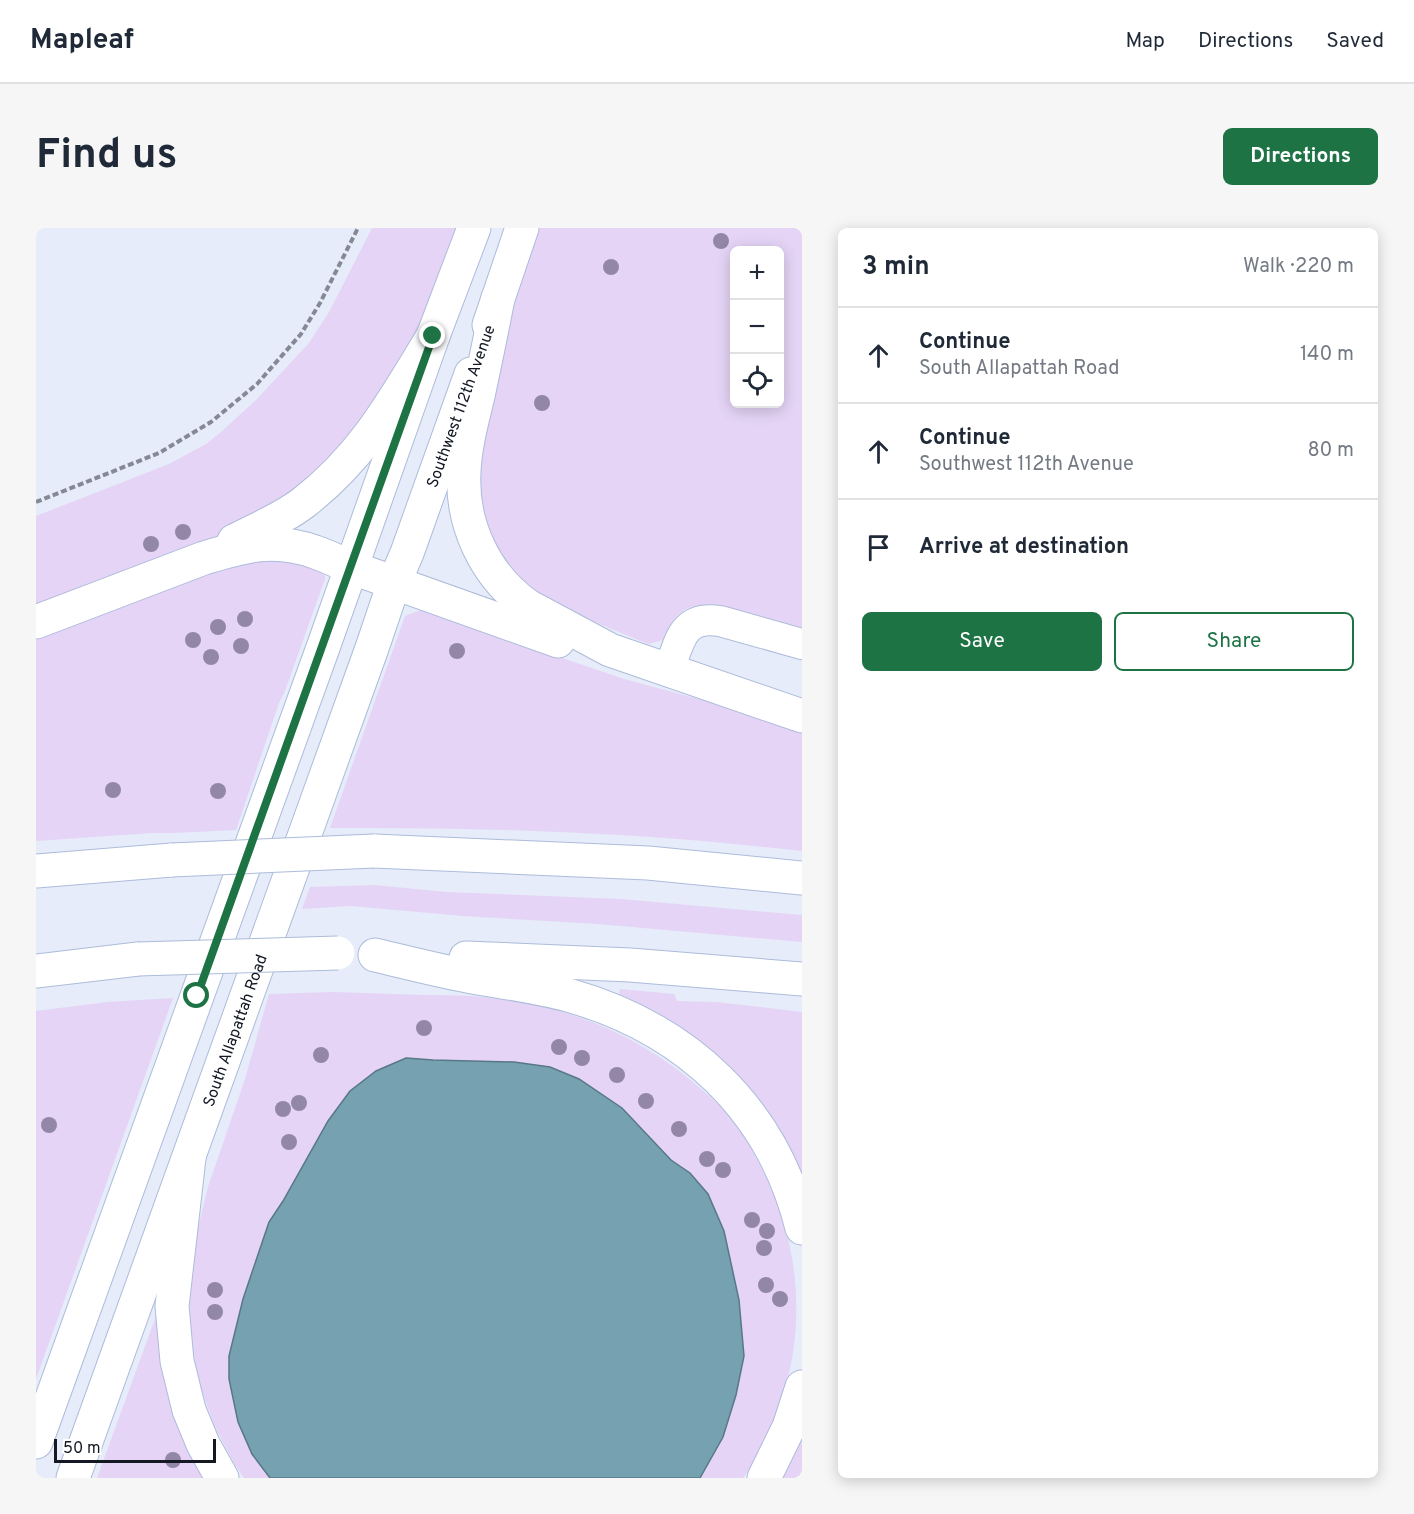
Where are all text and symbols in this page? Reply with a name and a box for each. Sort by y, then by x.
text: Mapleaf [30,23,134,59]
text: Map [1125,28,1165,55]
text: Directions [1198,28,1293,55]
text: Saved [1326,28,1384,55]
button: Directions [1223,128,1378,185]
text: Find us [36,130,177,183]
map controls [730,246,784,408]
button: + [730,246,784,300]
text: 3 min [862,251,930,284]
text: Walk · 220 m [1243,254,1354,280]
button: − [730,300,784,354]
route end [419,322,445,348]
street label: Southwest 112th Avenue [423,323,501,491]
text: Continue [919,329,1010,356]
icon: ahead [862,339,895,372]
text: 140 m [1300,342,1354,368]
button: locate [730,354,784,408]
text: South Allapattah Road [919,356,1119,382]
text: Continue [919,425,1010,452]
icon: ahead [862,435,895,468]
text: 80 m [1308,438,1354,464]
text: Southwest 112th Avenue [919,452,1134,478]
icon: arrive [862,531,895,564]
text: Arrive at destination [919,534,1129,561]
button: Save [862,612,1102,671]
button: Share [1114,612,1354,671]
street label: South Allapattah Road [200,952,273,1110]
route start [183,982,209,1008]
scale bar [54,1436,216,1464]
text: 50 m [63,1439,101,1459]

